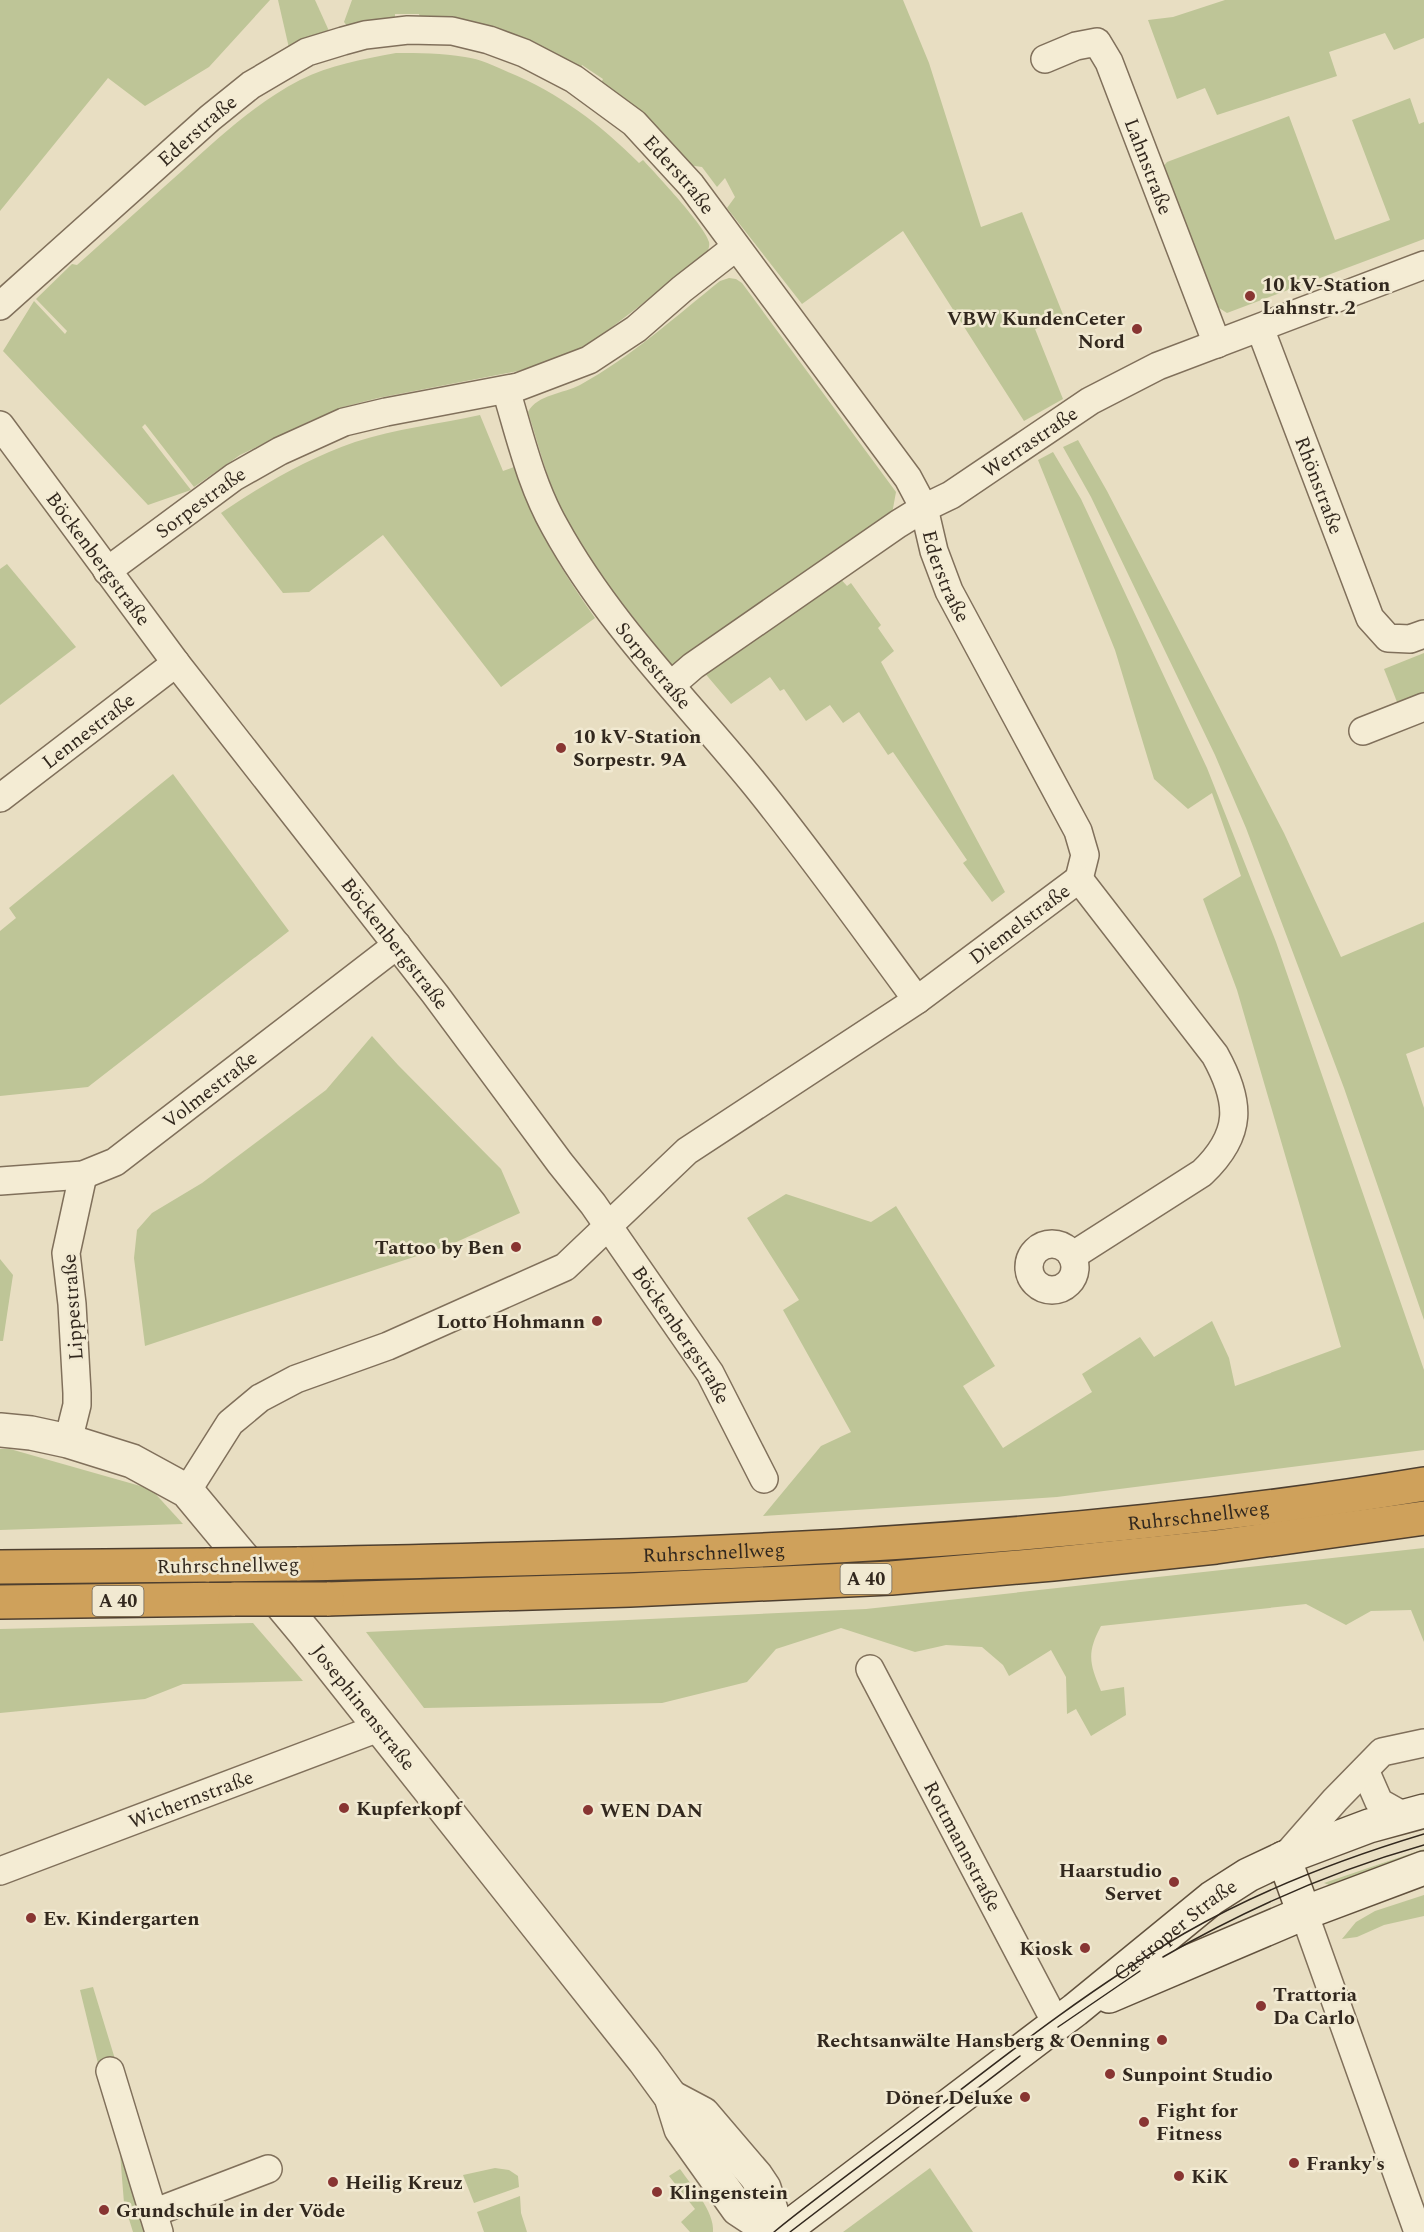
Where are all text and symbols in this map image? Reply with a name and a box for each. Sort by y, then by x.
street label: Ederstraße [151,88,244,174]
street label: Lahnstraße [1116,114,1180,219]
street label: Ederstraße [636,128,722,221]
place label: 10 kV-Station Lahnstr. 2 [1262,270,1390,323]
marker: 10 kV-Station Lahnstr. 2 [1243,289,1257,303]
place label: VBW KundenCeter Nord [947,304,1125,357]
marker: VBW KundenCeter Nord [1130,322,1144,336]
street label: Werrastraße [976,399,1084,486]
street label: Rhönstraße [1286,432,1351,539]
street label: Sorpestraße [149,459,252,546]
street label: Böckenbergstraße [38,485,158,633]
street label: Ederstraße [914,527,977,628]
street label: Sorpestraße [607,616,699,716]
street label: Lennestraße [36,686,142,777]
place label: 10 kV-Station Sorpestr. 9A [573,722,701,775]
marker: 10 kV-Station Sorpestr. 9A [554,741,568,755]
street label: Böckenbergstraße [333,871,456,1016]
street label: Diemelstraße [963,877,1077,972]
street label: Volmestraße [156,1044,264,1136]
place label: Tattoo by Ben [375,1233,504,1263]
marker: Tattoo by Ben [509,1240,523,1254]
street label: Lippestraße [54,1253,92,1361]
street label: Böckenbergstraße [624,1260,737,1409]
place label: Lotto Hohmann [437,1307,585,1337]
marker: Lotto Hohmann [590,1314,604,1328]
street label: Ruhrschnellweg [1126,1493,1271,1539]
street label: Ruhrschnellweg [642,1535,786,1571]
street label: Ruhrschnellweg [156,1550,300,1582]
road number: A 40 [840,1564,892,1594]
road number: A 40 [92,1586,144,1616]
street label: Josephinenstraße [304,1638,423,1777]
street label: Wichernstraße [124,1763,258,1837]
street label: Rottmannstraße [915,1776,1009,1917]
place label: Kupferkopf [356,1794,463,1824]
place label: WEN DAN [600,1796,703,1826]
marker: Kupferkopf [337,1801,351,1815]
marker: WEN DAN [581,1803,595,1817]
place label: Haarstudio Servet [1059,1856,1162,1909]
street label: Castroper Straße [1107,1872,1243,1989]
marker: Haarstudio Servet [1167,1875,1181,1889]
place label: Ev. Kindergarten [43,1904,200,1934]
marker: Ev. Kindergarten [24,1911,38,1925]
place label: Kiosk [1019,1934,1073,1964]
marker: Kiosk [1078,1941,1092,1955]
place label: Trattoria Da Carlo [1273,1980,1358,2033]
marker: Trattoria Da Carlo [1254,1999,1268,2013]
place label: Rechtsanwälte Hansberg & Oenning [816,2026,1150,2056]
marker: Rechtsanwälte Hansberg & Oenning [1155,2033,1169,2047]
place label: Sunpoint Studio [1122,2060,1273,2090]
marker: Sunpoint Studio [1103,2067,1117,2081]
place label: Döner Deluxe [885,2083,1013,2113]
marker: Döner Deluxe [1018,2090,1032,2104]
place label: Fight for Fitness [1156,2096,1238,2149]
marker: Fight for Fitness [1137,2115,1151,2129]
place label: Franky's [1306,2149,1385,2179]
marker: Franky's [1287,2156,1301,2170]
place label: KiK [1191,2162,1229,2192]
place label: Heilig Kreuz [345,2168,463,2198]
marker: KiK [1172,2169,1186,2183]
marker: Heilig Kreuz [326,2175,340,2189]
place label: Klingenstein [669,2178,788,2208]
marker: Klingenstein [650,2185,664,2199]
place label: Grundschule in der Vöde [116,2196,345,2226]
marker: Grundschule in der Vöde [97,2203,111,2217]

